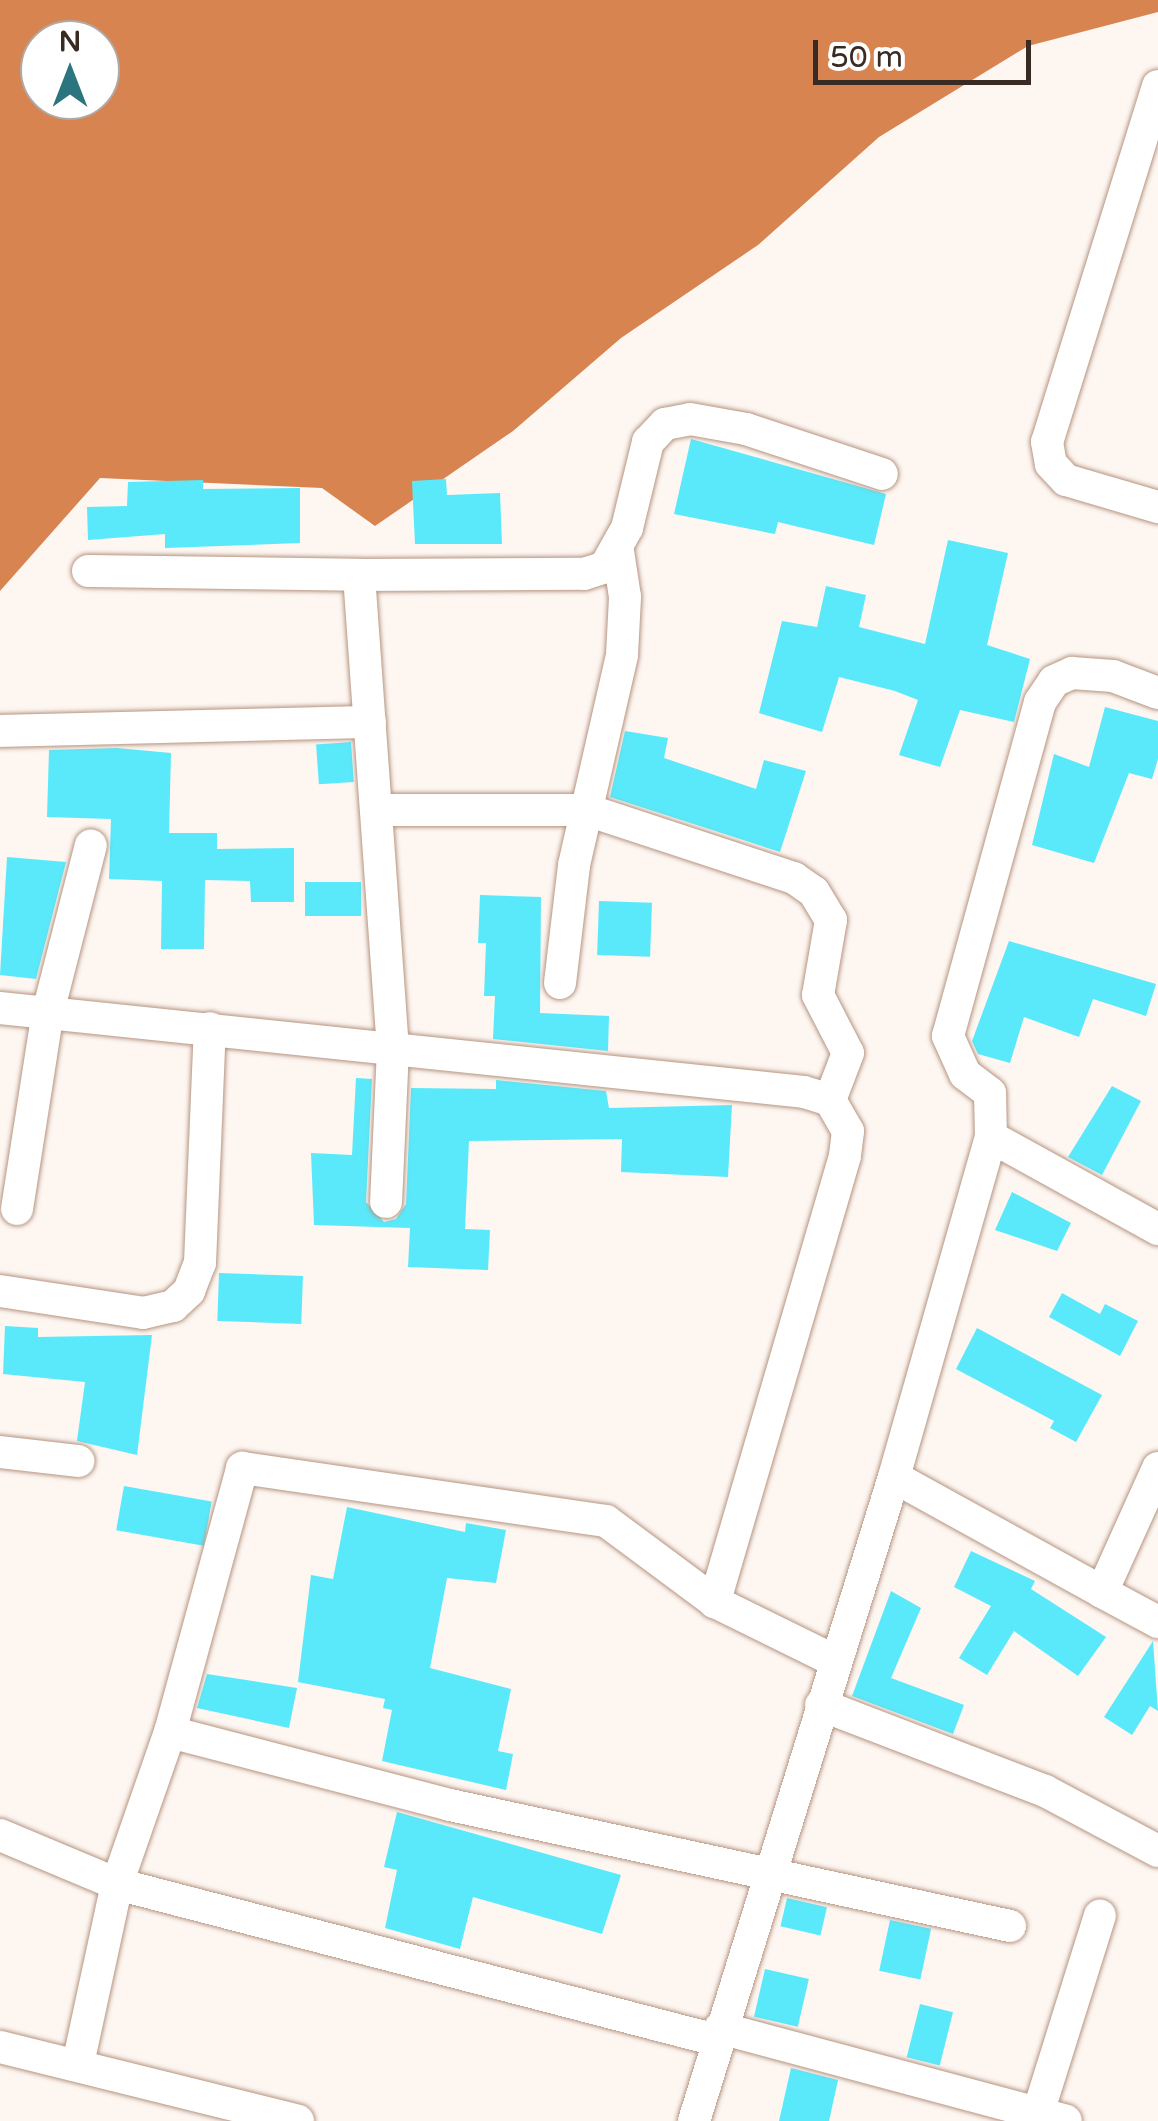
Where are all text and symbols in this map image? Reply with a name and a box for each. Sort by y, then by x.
north arrow [20,20,120,120]
scale bar [818,20,1036,82]
text: N [59,25,81,59]
text: 50 m [830,39,903,76]

